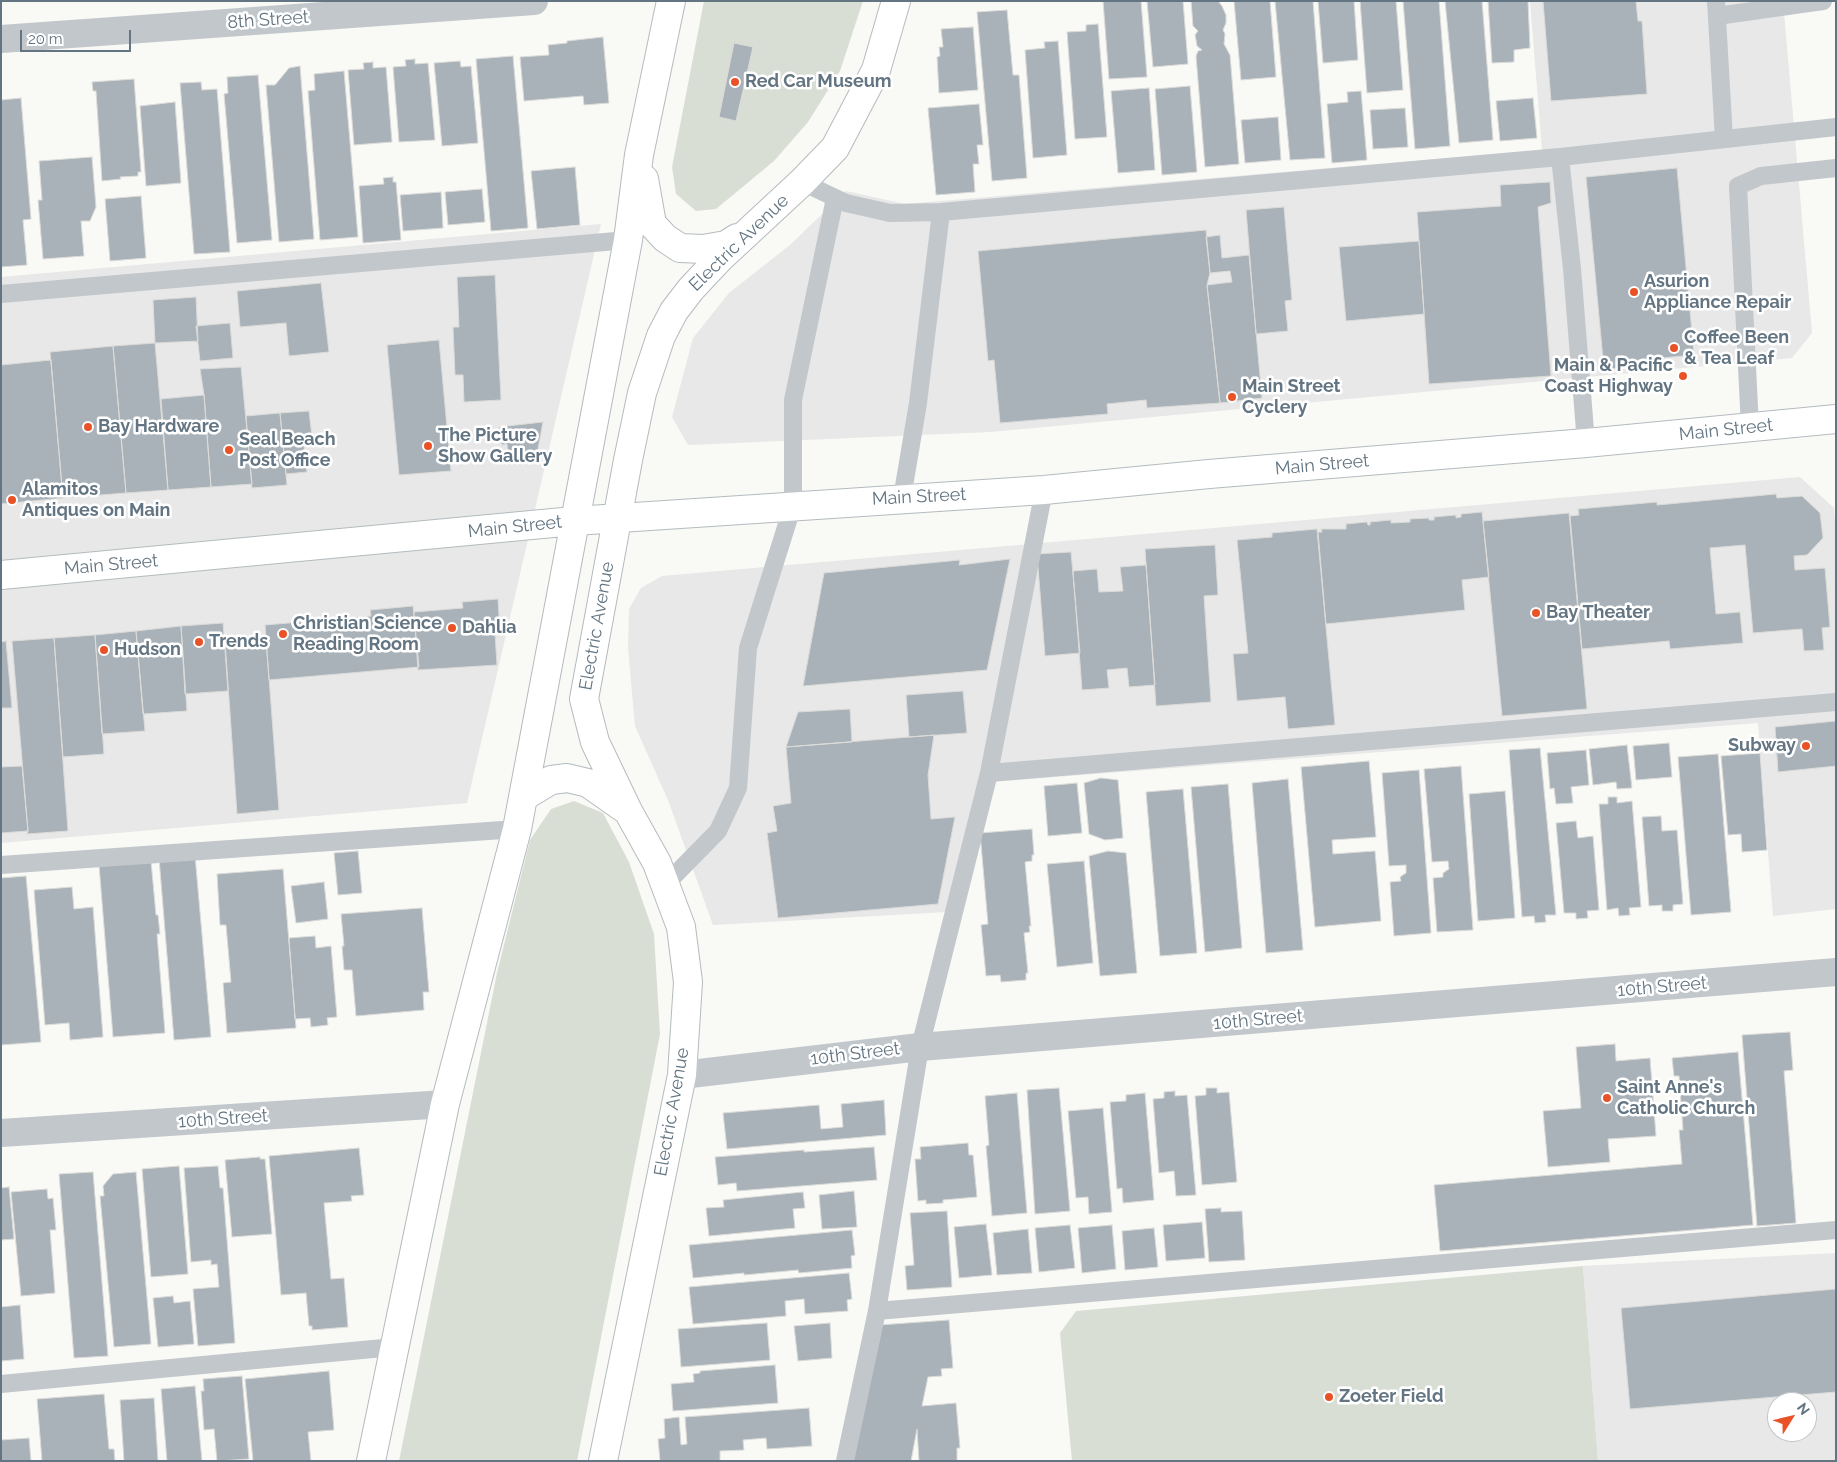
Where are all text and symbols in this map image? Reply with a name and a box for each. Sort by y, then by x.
street label: 8th Street [227,6,309,34]
scale bar [22,20,134,52]
text: 20 m [28,30,63,48]
place label: Red Car Museum [745,71,892,93]
marker: Red Car Museum [729,76,741,88]
street label: Electric Avenue [685,190,793,296]
place label: Asurion Appliance Repair [1644,271,1791,314]
marker: Asurion Appliance Repair [1628,286,1640,298]
place label: Coffee Been & Tea Leaf [1684,327,1789,369]
marker: Coffee Been & Tea Leaf [1668,342,1680,354]
place label: Main & Pacific Coast Highway [1545,355,1673,398]
marker: Main & Pacific Coast Highway [1677,370,1689,382]
place label: Main Street Cyclery [1242,376,1341,418]
marker: Main Street Cyclery [1226,391,1238,403]
street label: Main Street [1678,414,1774,446]
place label: Bay Hardware [98,416,219,438]
marker: Bay Hardware [82,421,94,433]
place label: The Picture Show Gallery [438,425,552,468]
place label: Seal Beach Post Office [239,429,336,472]
marker: The Picture Show Gallery [422,440,434,452]
marker: Seal Beach Post Office [223,444,235,456]
street label: Main Street [1274,450,1370,480]
place label: Alamitos Antiques on Main [22,479,170,522]
street label: Main Street [871,484,967,510]
marker: Alamitos Antiques on Main [6,494,18,506]
street label: Main Street [467,511,563,543]
street label: Main Street [63,550,159,580]
street label: Electric Avenue [575,560,619,692]
place label: Bay Theater [1546,602,1650,624]
marker: Bay Theater [1530,607,1542,619]
place label: Christian Science Reading Room [293,613,442,656]
place label: Dahlia [462,617,517,639]
marker: Dahlia [446,622,458,634]
marker: Christian Science Reading Room [277,628,289,640]
place label: Trends [209,631,268,653]
marker: Trends [193,636,205,648]
place label: Hudson [114,639,181,661]
marker: Hudson [98,644,110,656]
place label: Subway [1728,735,1796,757]
marker: Subway [1800,740,1812,752]
street label: 10th Street [1616,972,1708,1002]
street label: 10th Street [1212,1005,1304,1035]
street label: 10th Street [809,1038,901,1070]
street label: Electric Avenue [650,1046,694,1178]
place label: Saint Anne's Catholic Church [1617,1077,1755,1120]
marker: Saint Anne's Catholic Church [1601,1092,1613,1104]
street label: 10th Street [177,1105,269,1133]
place label: Zoeter Field [1339,1386,1444,1408]
marker: Zoeter Field [1323,1391,1335,1403]
north arrow [1767,1392,1817,1442]
text: N [1794,1400,1813,1418]

